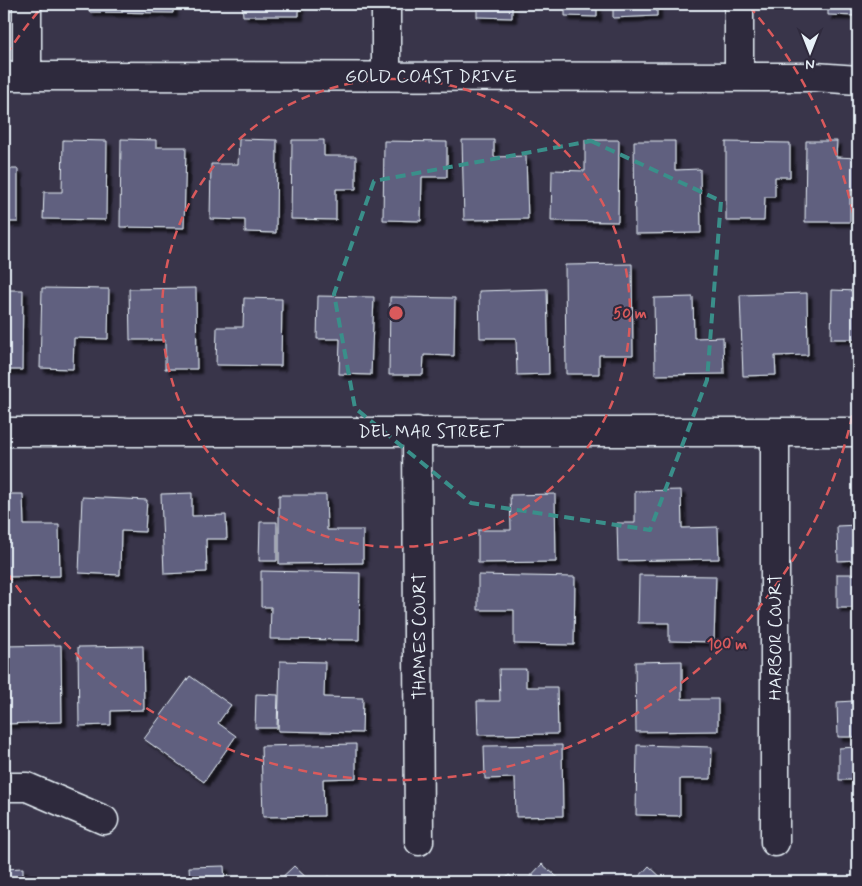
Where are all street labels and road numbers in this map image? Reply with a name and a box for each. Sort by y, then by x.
street label: GOLD COAST DRIVE [345,65,517,89]
street label: DEL MAR STREET [358,420,505,444]
street label: THAMES COURT [408,572,432,700]
street label: HARBOR COURT [764,574,788,700]

